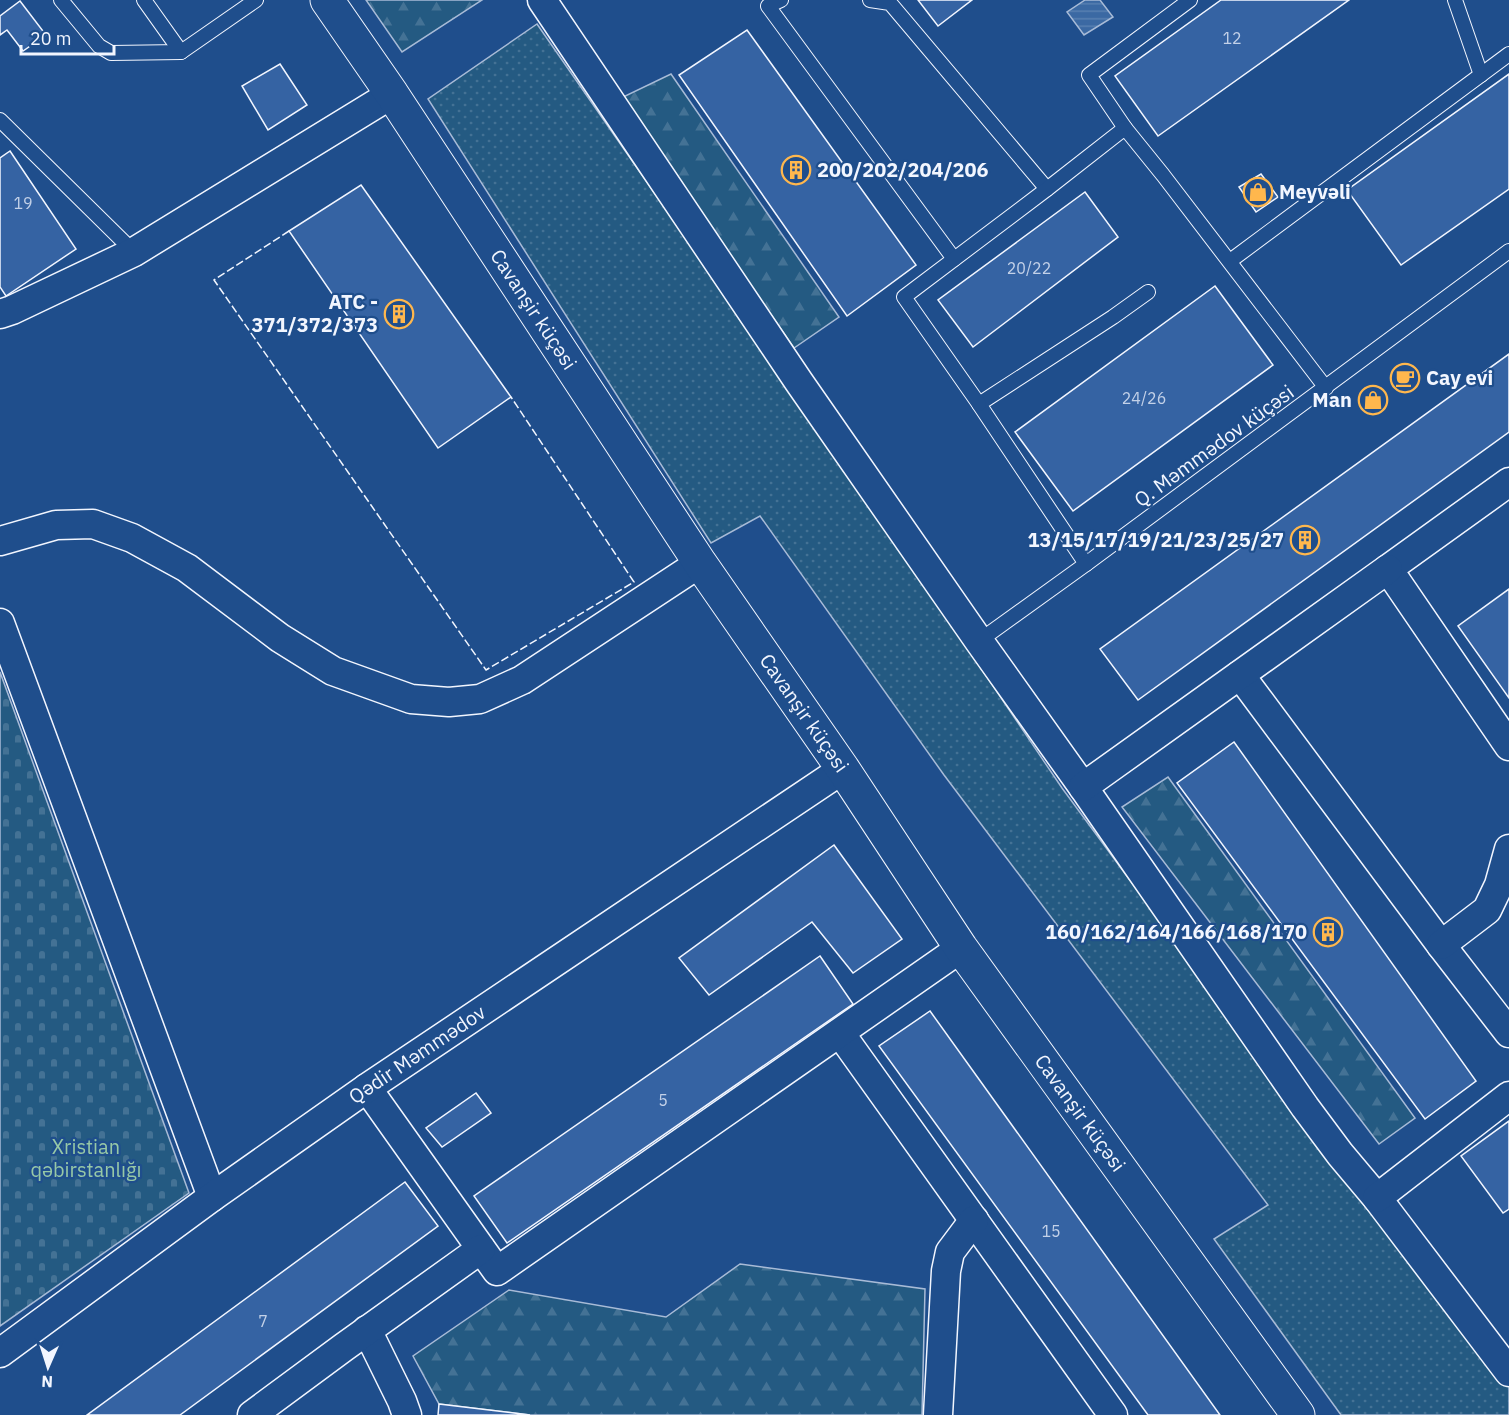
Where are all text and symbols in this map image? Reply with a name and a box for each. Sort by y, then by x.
scale bar [21,18,114,56]
text: 20 m [30,27,72,50]
house number: 12 [1222,28,1242,48]
building icon: 200/202/204/206 [780,154,812,186]
place label: 200/202/204/206 [817,156,989,183]
shop icon: Meyvəli [1242,176,1274,208]
place label: Meyvəli [1279,178,1351,205]
house number: 19 [13,193,33,213]
street label: Cavanşir küçəsi [484,244,583,375]
house number: 20/22 [1007,258,1051,278]
place label: ATC - 371/372/373 [252,288,378,338]
building icon: ATC - 371/372/373 [383,298,415,330]
cafe icon: Cay evi [1389,362,1421,394]
place label: Cay evi [1426,364,1493,391]
street label: Q. Məmmədov küçəsi [1128,378,1299,513]
shop icon: Man [1357,384,1389,416]
place label: Man [1312,386,1352,413]
house number: 24/26 [1122,388,1166,408]
building icon: 13/15/17/19/21/23/25/27 [1289,524,1321,556]
place label: 13/15/17/19/21/23/25/27 [1028,526,1284,553]
street label: Cavanşir küçəsi [754,648,855,777]
building icon: 160/162/164/166/168/170 [1312,916,1344,948]
place label: 160/162/164/166/168/170 [1045,918,1307,945]
street label: Qədir Məmmədov [343,998,491,1110]
street label: Cavanşir küçəsi [1029,1048,1132,1177]
house number: 5 [658,1090,668,1110]
park label: Xristian qəbirstanlığı [30,1133,142,1183]
house number: 15 [1041,1221,1061,1241]
house number: 7 [258,1311,268,1331]
north arrow [18,1337,78,1397]
text: N [41,1372,54,1392]

